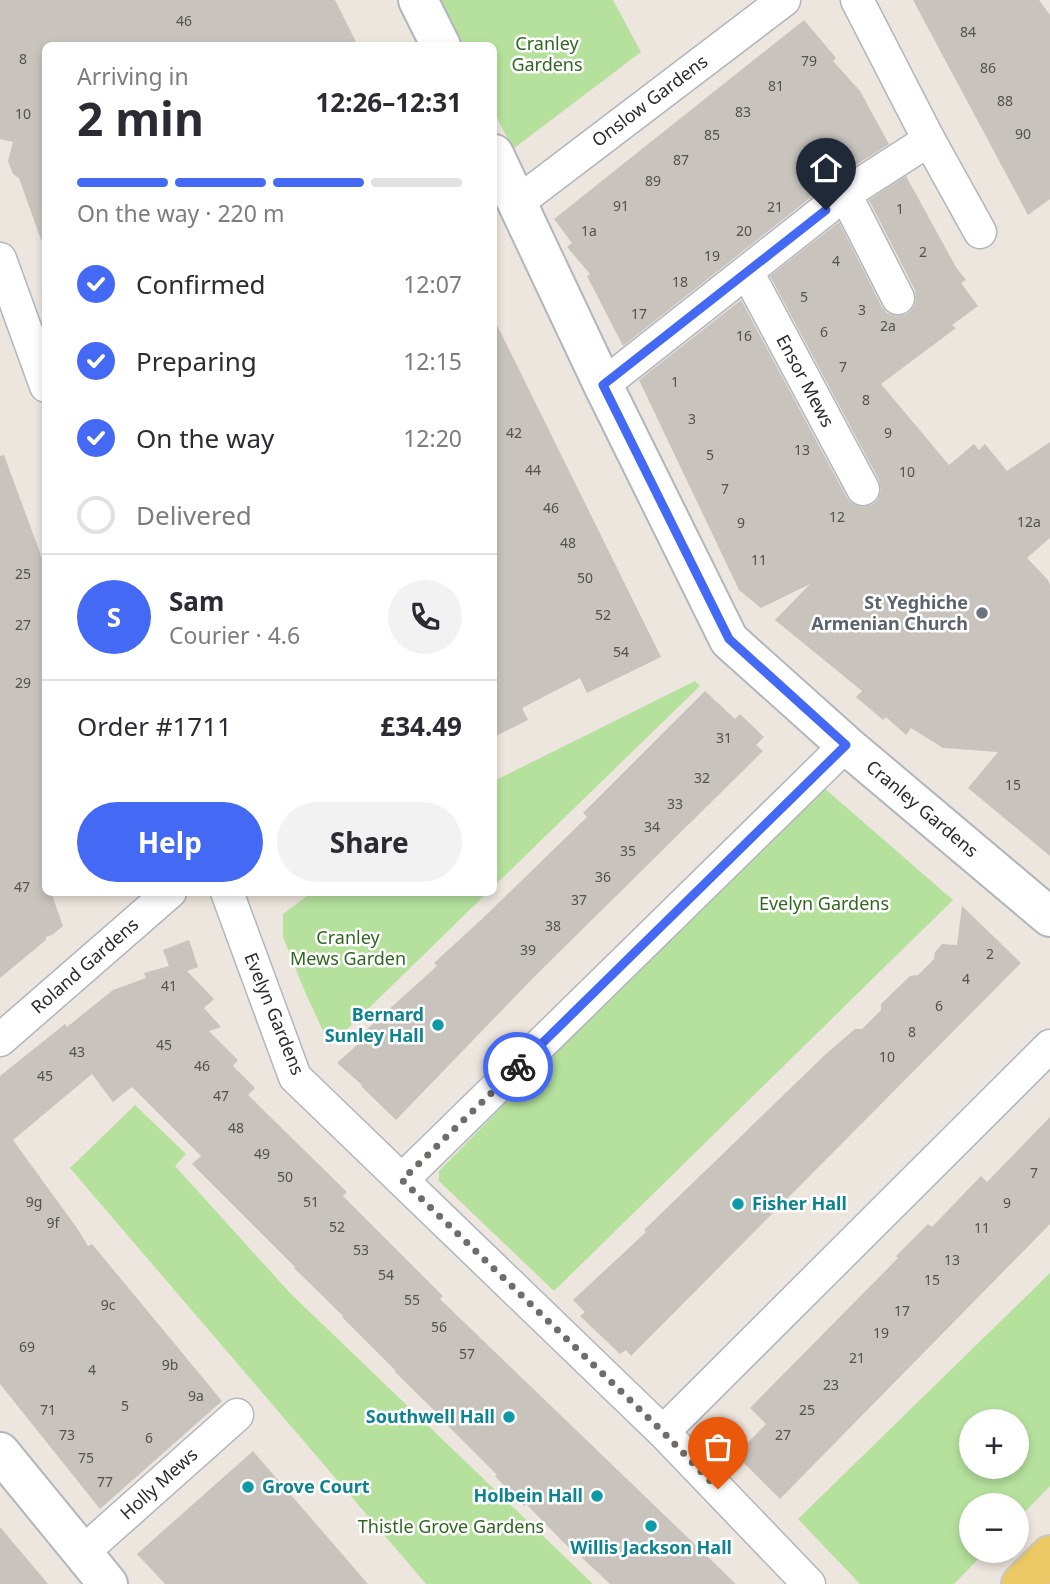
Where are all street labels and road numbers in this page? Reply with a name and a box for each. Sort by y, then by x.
street label: Onslow Gardens [587,49,712,152]
street label: Ensor Mews [771,330,840,431]
street label: Cranley Gardens [862,754,984,862]
street label: Roland Gardens [26,912,143,1019]
street label: Evelyn Gardens [239,949,310,1078]
street label: Holly Mews [115,1442,202,1524]

